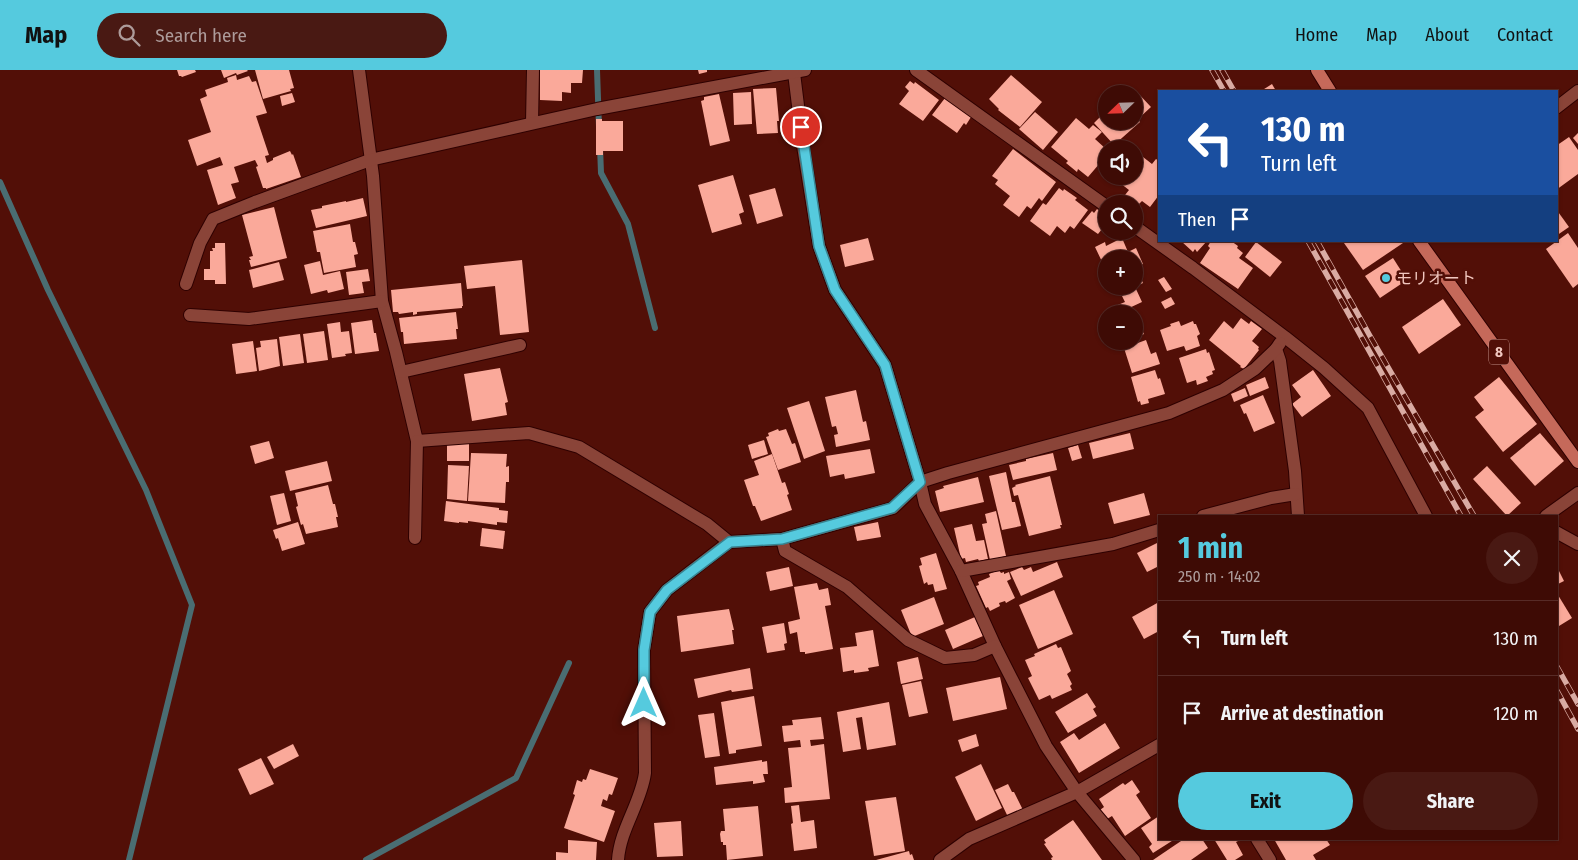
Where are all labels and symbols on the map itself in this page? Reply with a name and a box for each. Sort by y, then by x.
north arrow [1098,85,1142,130]
pin [780,106,822,148]
place label: モリオート [1396,269,1476,288]
marker: モリオート [1380,272,1392,284]
road number: 8 [1489,340,1509,364]
position arrow [617,676,669,728]

